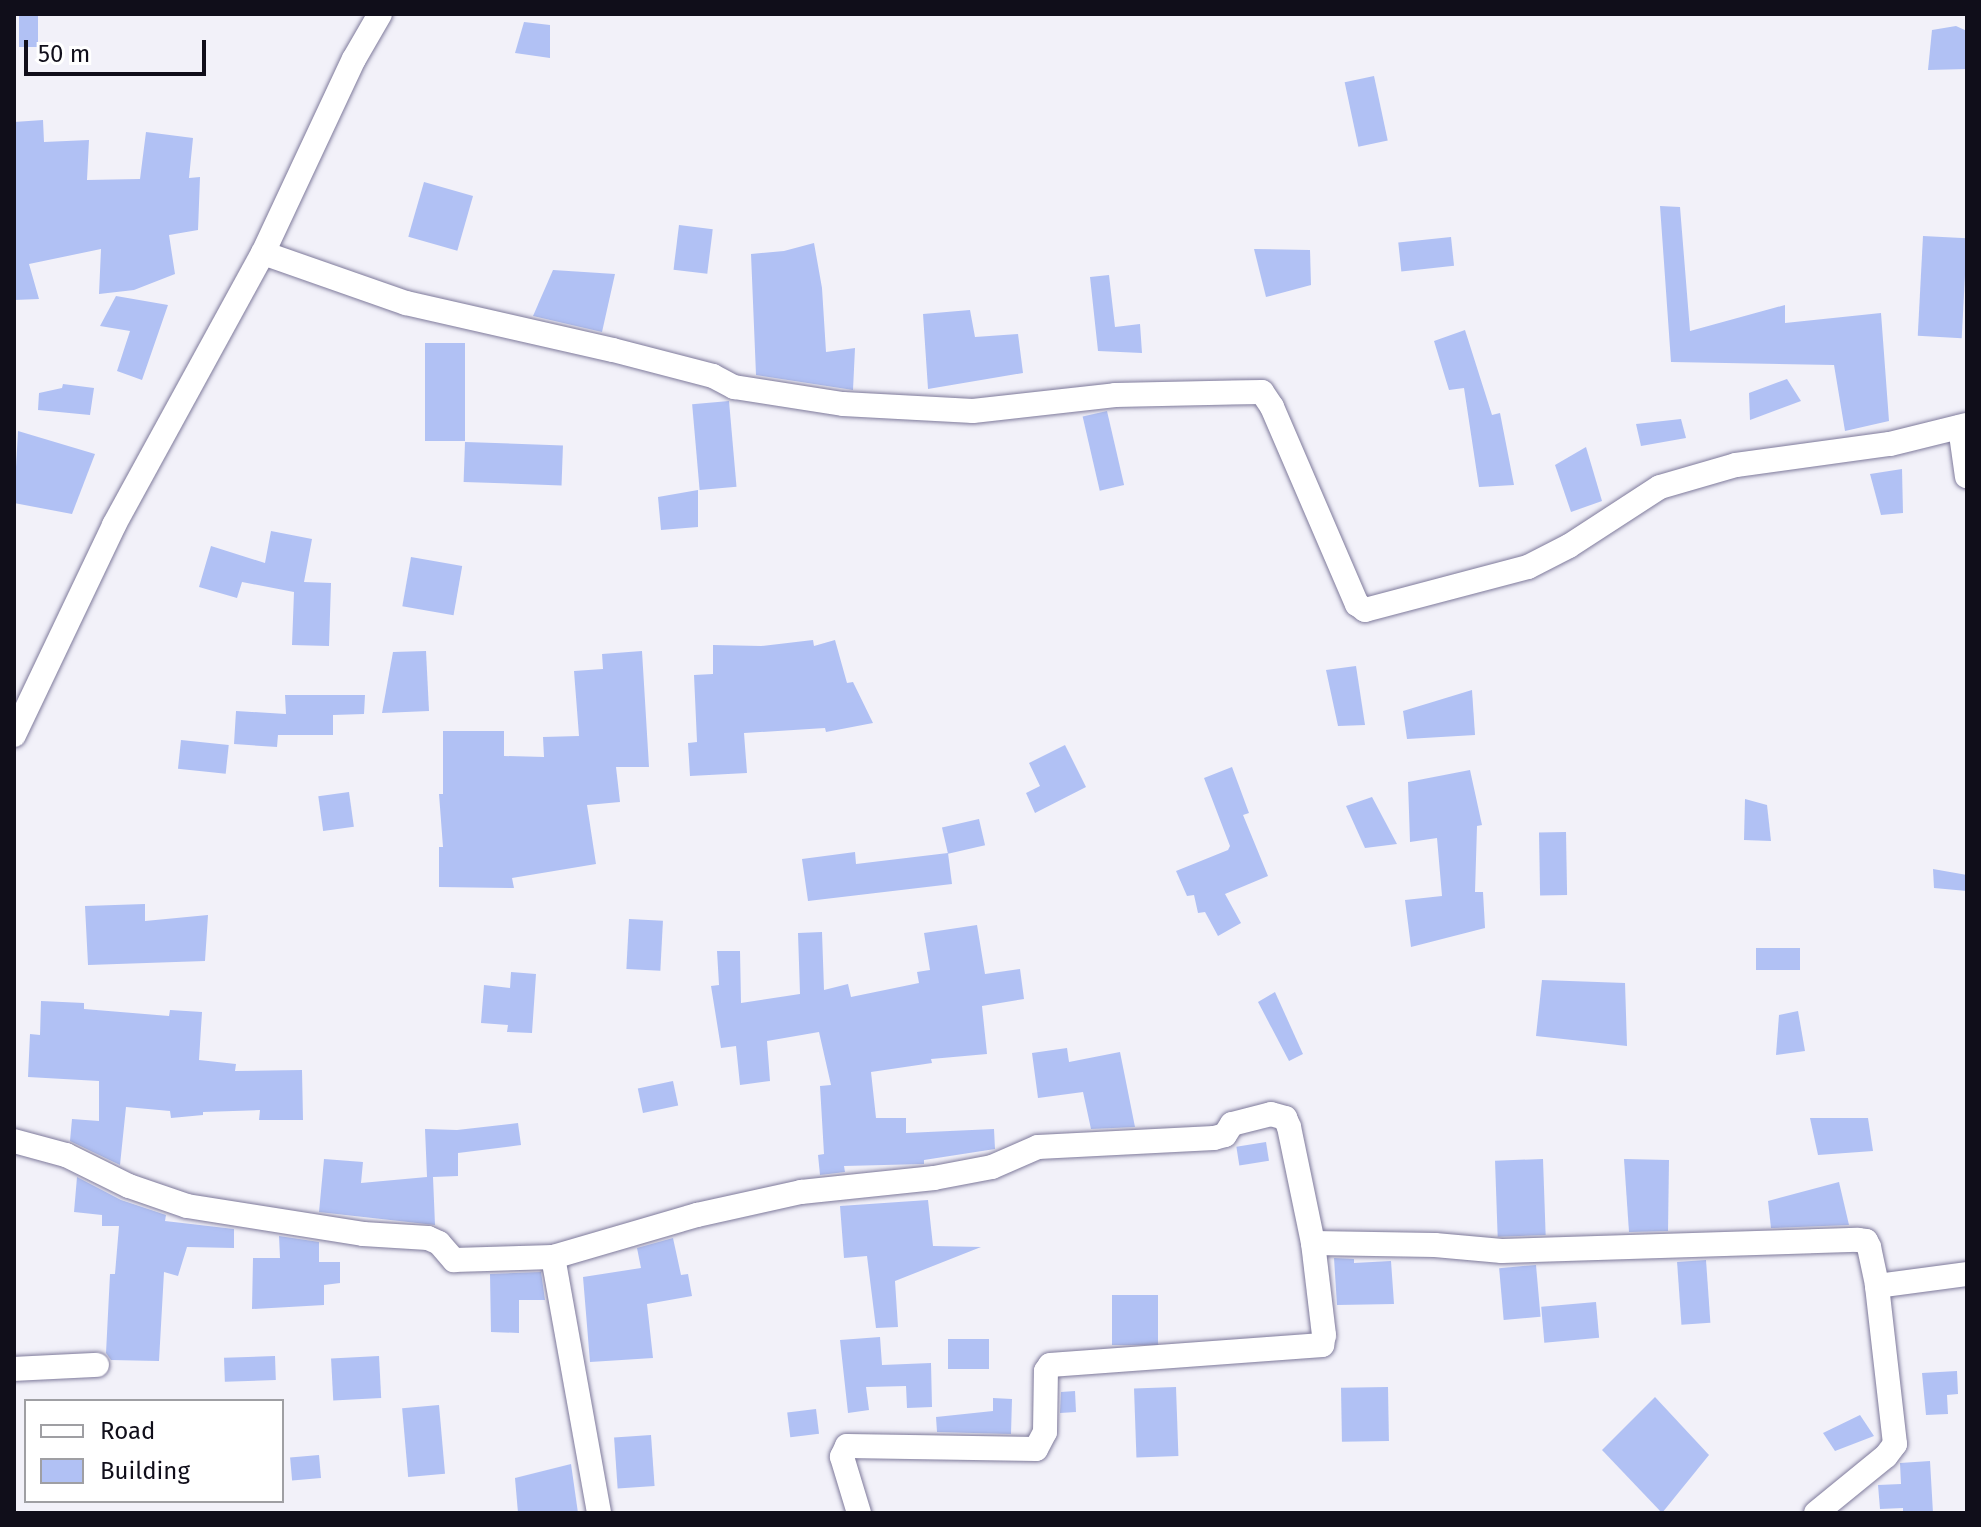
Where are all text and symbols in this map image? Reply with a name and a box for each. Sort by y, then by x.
scale bar [28,24,210,74]
text: 50 m [38,40,90,68]
legend [24,1399,284,1503]
text: Road [100,1417,155,1445]
text: Building [100,1457,190,1485]

